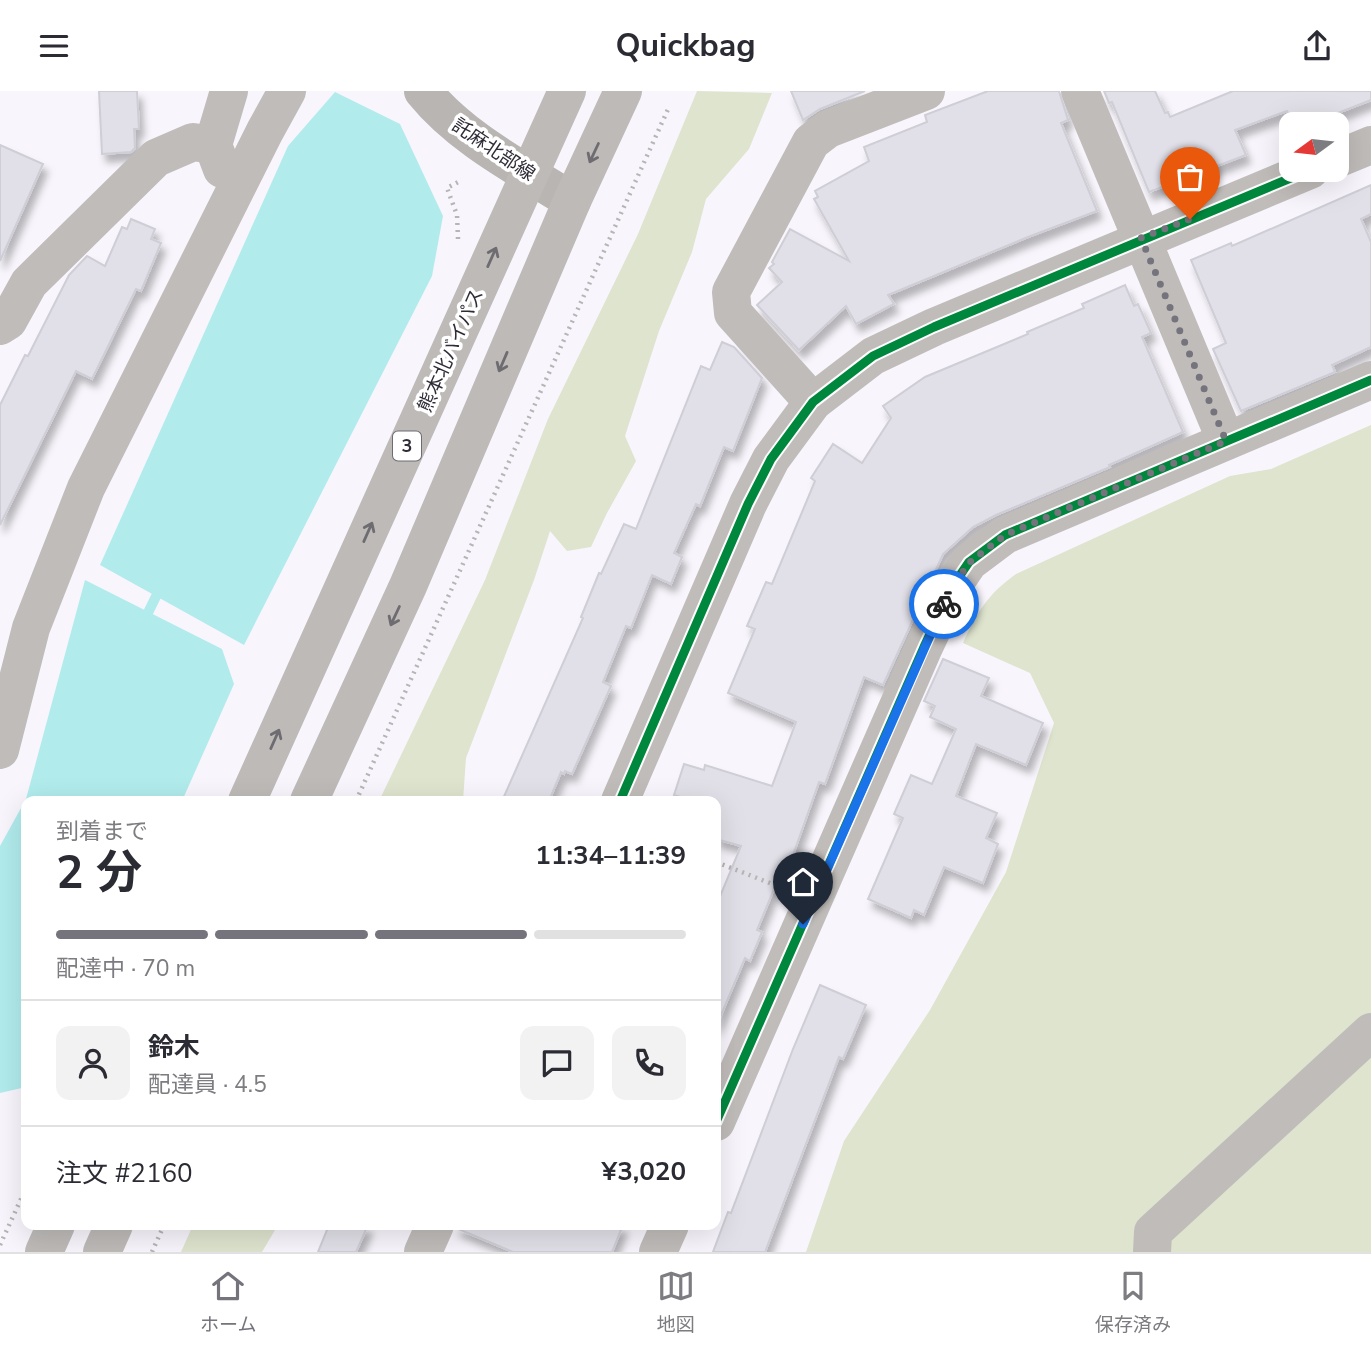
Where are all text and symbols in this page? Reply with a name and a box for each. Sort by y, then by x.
text: Quickbag [615,24,756,67]
icon: menu [35,27,73,65]
icon: share [1298,27,1336,65]
street label: 託麻北部線 [447,112,540,187]
north arrow [1279,112,1349,182]
map controls [1279,112,1349,182]
one-way arrow [586,142,600,163]
pin [1160,147,1220,219]
icon: bag [1171,158,1209,196]
one-way arrow [486,247,499,268]
street label: 熊本北バイパス [412,285,490,416]
one-way arrow [496,350,509,372]
road number: 3 [393,431,421,461]
one-way arrow [362,522,375,543]
courier [909,569,979,639]
icon: bike [925,585,963,623]
one-way arrow [387,605,401,626]
one-way arrow [269,729,282,750]
text: 到着まで [56,816,148,847]
text: 11:34–11:39 [535,838,686,873]
text: 2 分 [56,841,142,904]
pin [773,852,833,924]
icon: home [784,863,822,901]
text: 配達中 · 70 m [56,953,195,984]
button: person [56,1026,130,1100]
button: chat [520,1026,594,1100]
button: phone [612,1026,686,1100]
text: 鈴木 [148,1030,200,1065]
text: 配達員 · 4.5 [148,1069,267,1100]
text: ¥3,020 [602,1154,686,1189]
text: 注文 #2160 [56,1156,193,1191]
tab: ホーム [200,1267,257,1338]
tab: 地図 [657,1267,695,1338]
tab: 保存済み [1095,1267,1171,1338]

